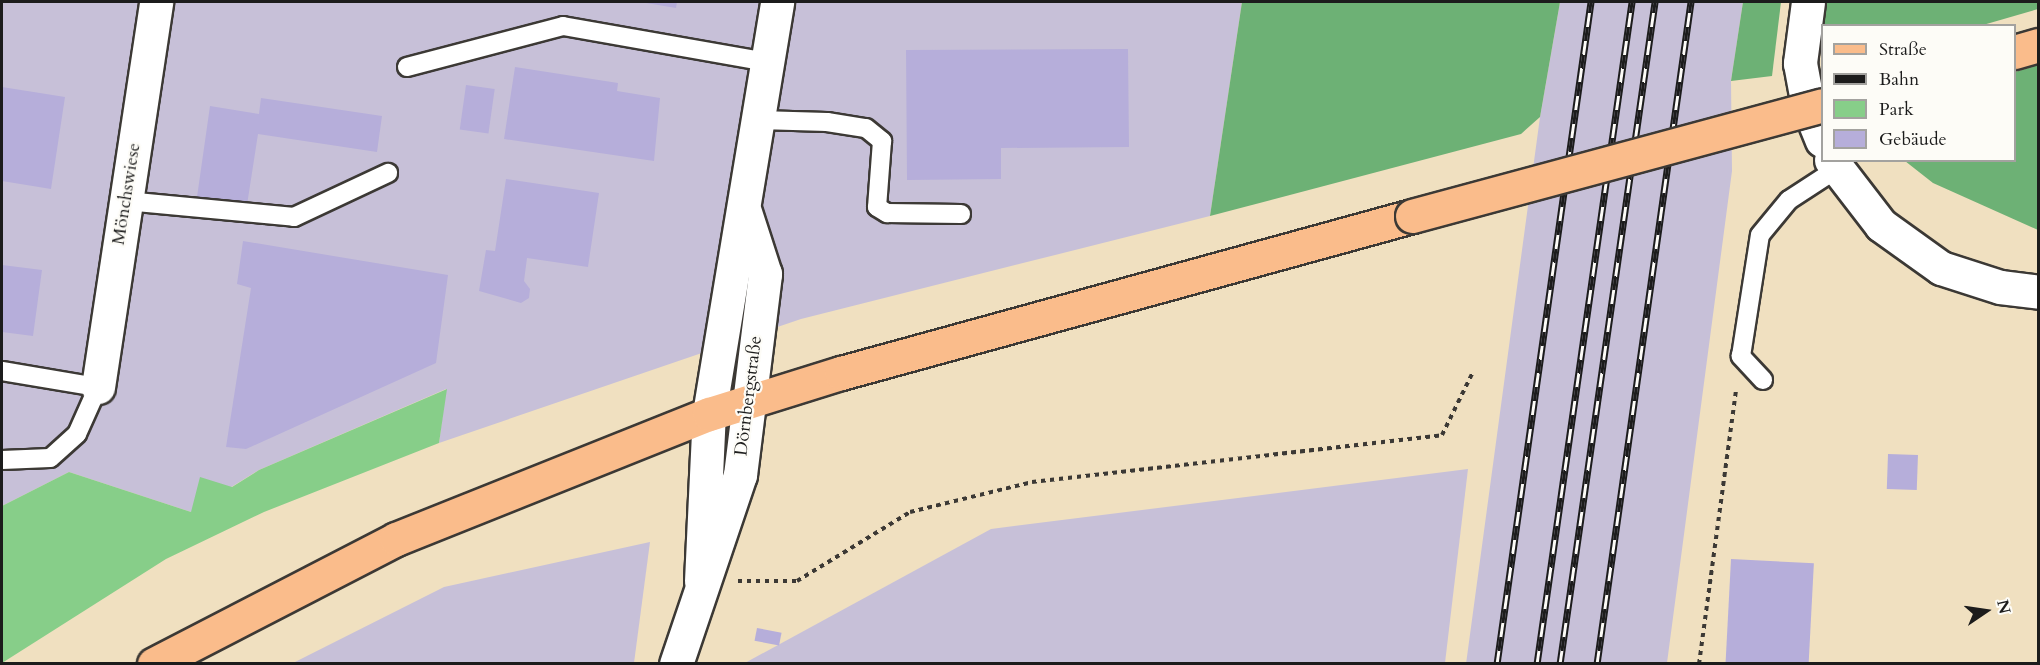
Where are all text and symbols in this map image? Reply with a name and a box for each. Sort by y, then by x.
legend [1821,24,2016,162]
text: Straße [1879,37,1927,62]
text: Bahn [1879,67,1919,92]
text: Park [1879,97,1914,122]
text: Gebäude [1879,127,1947,152]
street label: Mönchswiese [108,142,146,246]
street label: Dörnbergstraße [731,335,767,457]
north arrow [1956,581,2016,641]
text: N [1991,598,2016,616]

